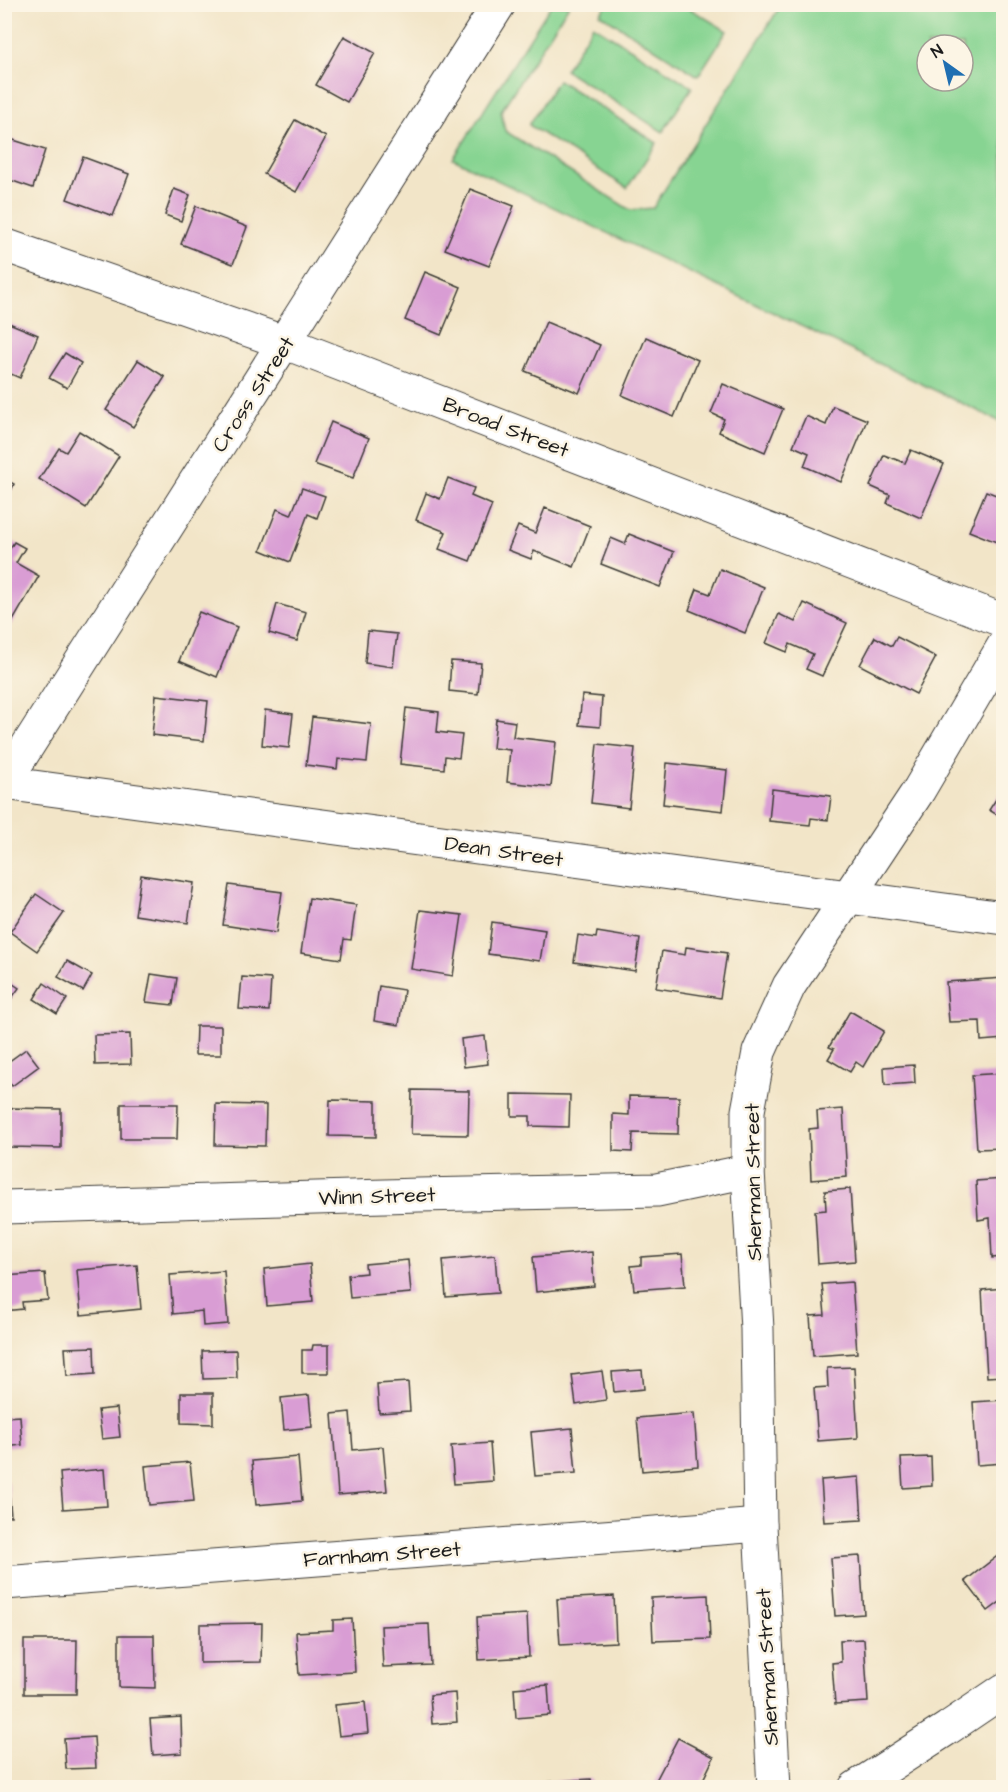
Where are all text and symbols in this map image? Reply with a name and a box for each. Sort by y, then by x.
north arrow [915,33,975,93]
text: N [927,39,947,63]
street label: Cross Street [205,330,302,458]
street label: Broad Street [439,390,574,465]
street label: Dean Street [443,829,566,874]
street label: Sherman Street [738,1102,769,1261]
street label: Winn Street [318,1180,437,1213]
street label: Farnham Street [302,1534,462,1574]
street label: Sherman Street [749,1587,786,1746]

